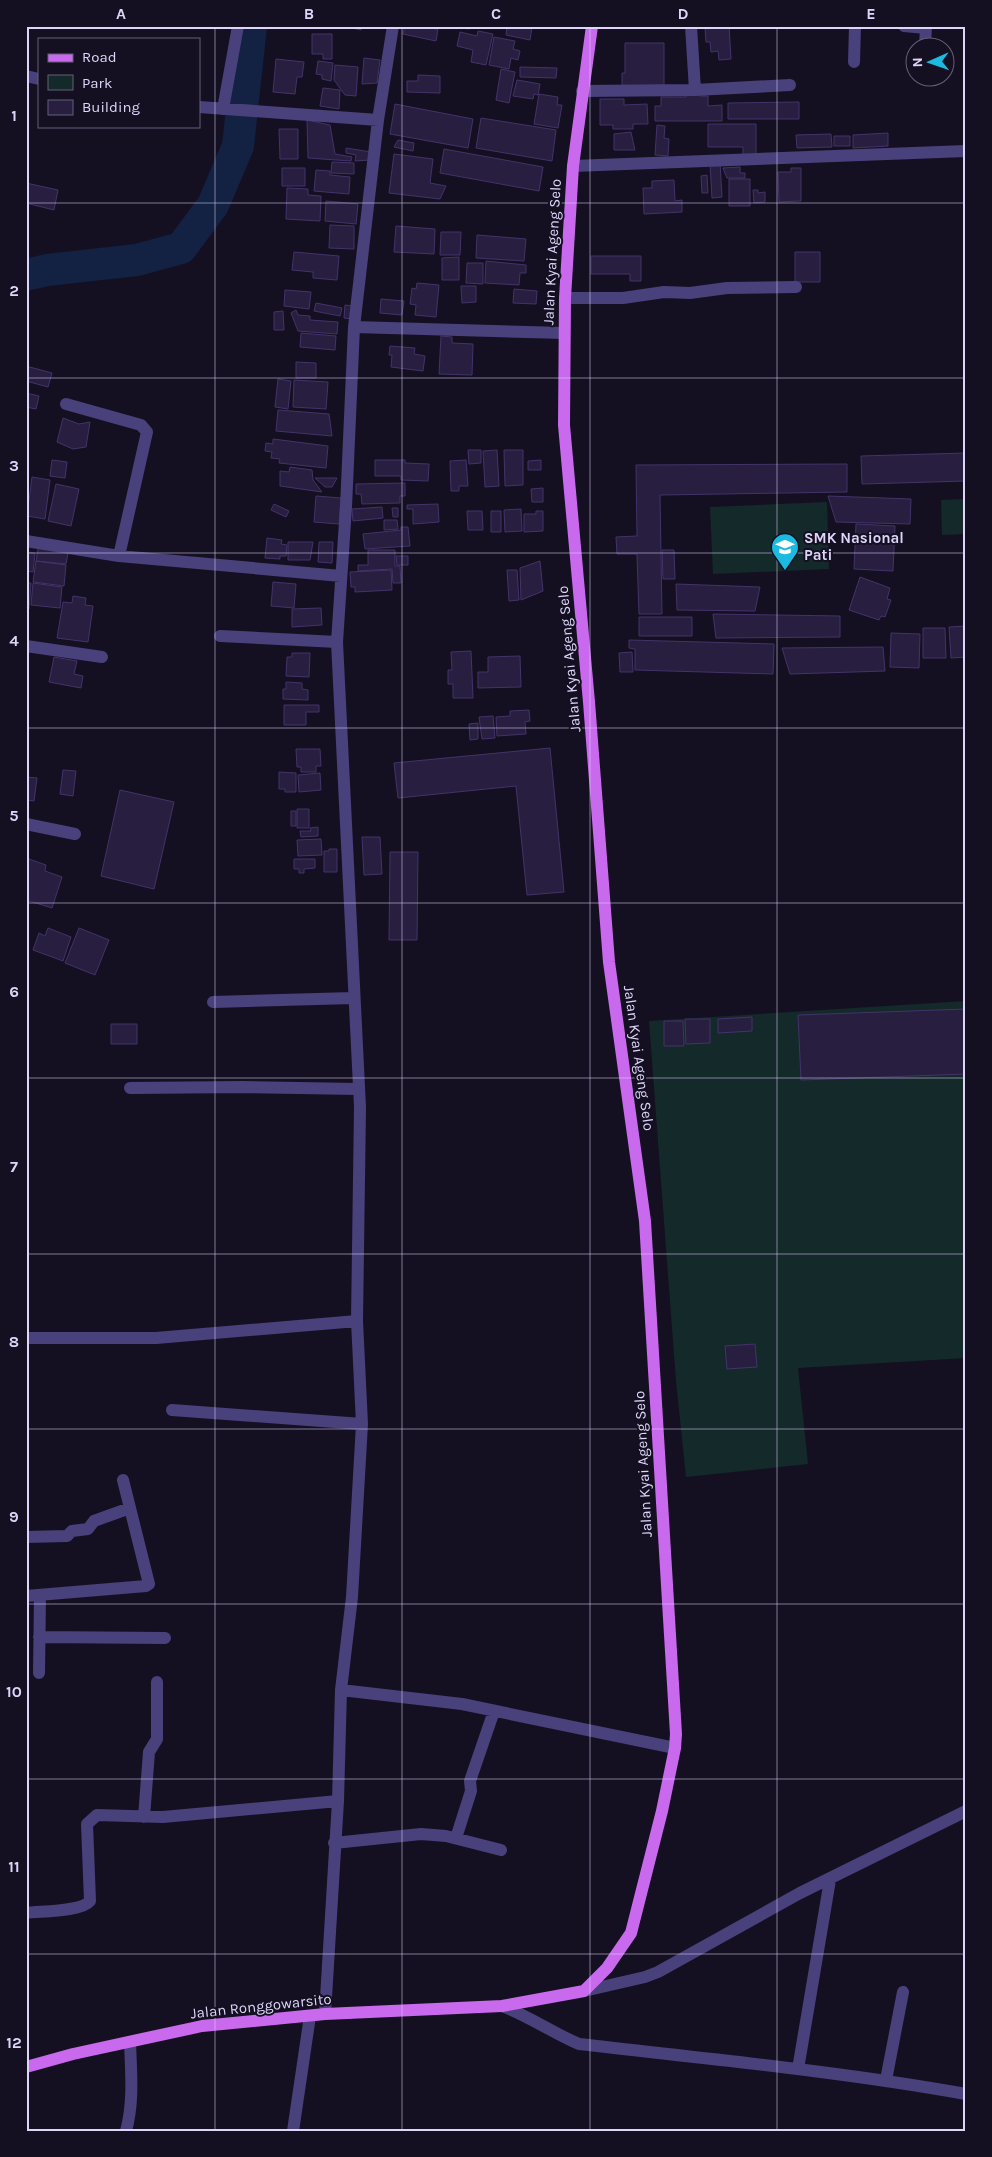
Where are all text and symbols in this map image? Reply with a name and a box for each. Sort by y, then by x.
text: A [116,4,126,23]
text: B [304,4,314,23]
text: C [491,4,501,23]
text: D [678,4,689,23]
text: E [866,4,876,23]
legend [38,38,200,128]
north arrow [904,38,954,88]
text: Road [82,48,117,66]
text: N [909,57,926,68]
text: Park [82,74,112,92]
text: Building [82,98,140,116]
text: 1 [11,106,17,125]
street label: Jalan Kyai Ageng Selo [539,178,565,326]
text: 2 [9,281,19,300]
text: 3 [9,456,19,475]
place label: SMK Nasional Pati [804,529,904,564]
school or university icon: SMK Nasional Pati [770,532,800,571]
street label: Jalan Kyai Ageng Selo [554,585,584,733]
text: 4 [9,631,19,650]
text: 5 [9,806,19,825]
text: 6 [9,982,19,1001]
street label: Jalan Kyai Ageng Selo [620,984,658,1132]
text: 7 [10,1157,18,1176]
text: 8 [9,1332,19,1351]
street label: Jalan Kyai Ageng Selo [630,1390,656,1538]
text: 9 [9,1507,19,1526]
text: 10 [6,1682,22,1701]
text: 11 [8,1857,20,1876]
street label: Jalan Ronggowarsito [190,1990,332,2022]
text: 12 [6,2033,22,2052]

